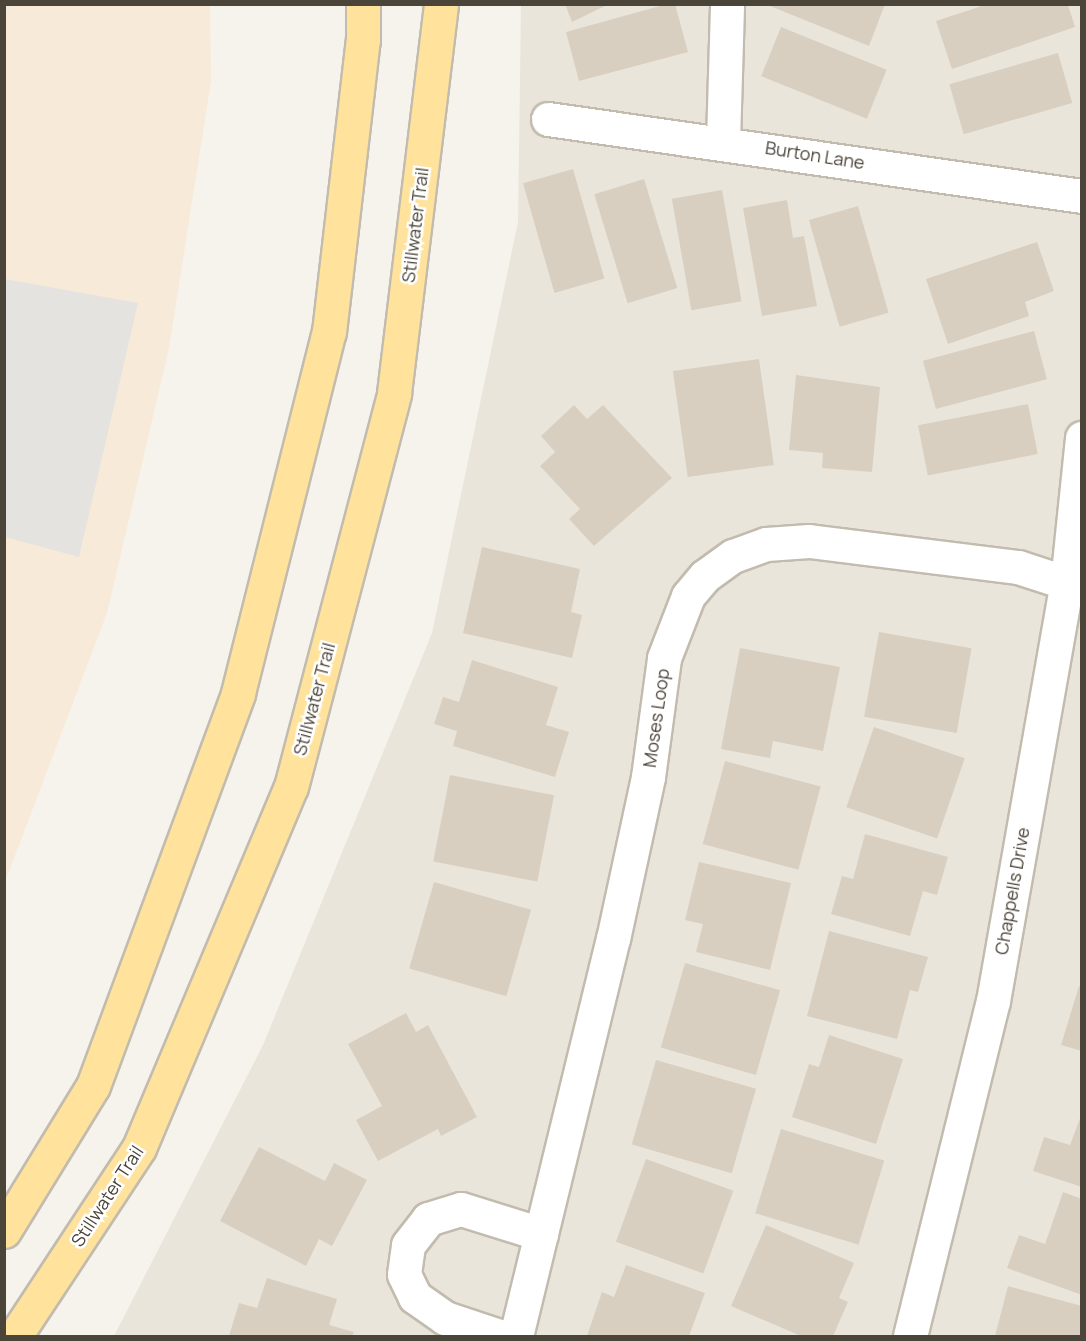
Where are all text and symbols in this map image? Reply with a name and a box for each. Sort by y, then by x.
street label: Burton Lane [764,136,866,174]
street label: Stillwater Trail [397,166,433,284]
street label: Stillwater Trail [289,640,339,758]
street label: Moses Loop [638,667,674,769]
street label: Chappells Drive [990,826,1034,956]
street label: Stillwater Trail [66,1141,148,1251]

